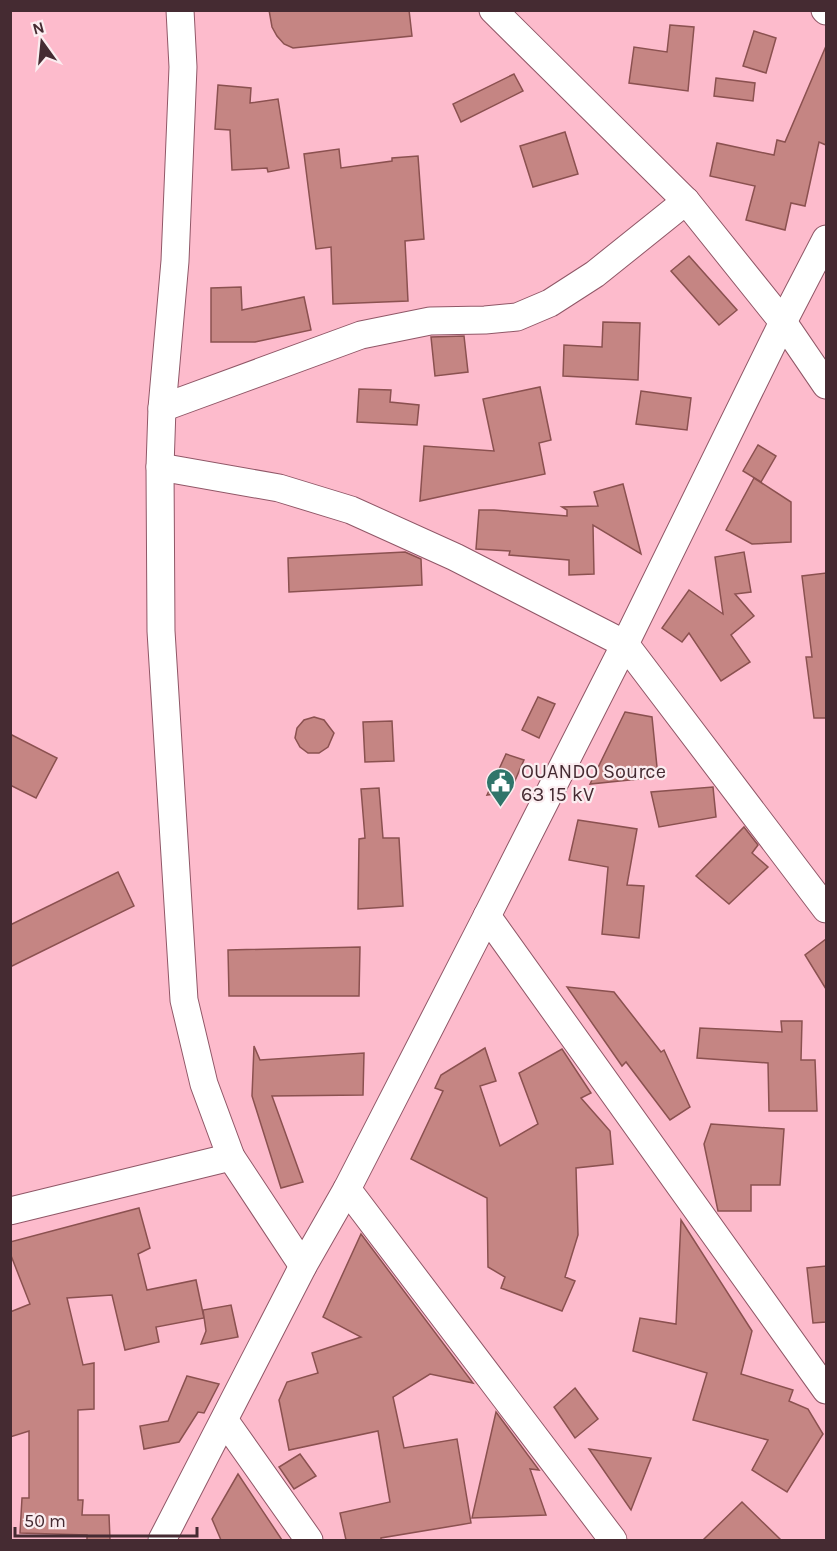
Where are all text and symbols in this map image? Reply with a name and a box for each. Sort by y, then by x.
north arrow [12,12,72,72]
text: N [30,17,46,39]
place label: OUANDO Source 63 15 kV [521,760,666,806]
public building icon: OUANDO Source 63 15 kV [484,766,516,808]
scale bar [15,1500,196,1538]
text: 50 m [24,1510,66,1532]

